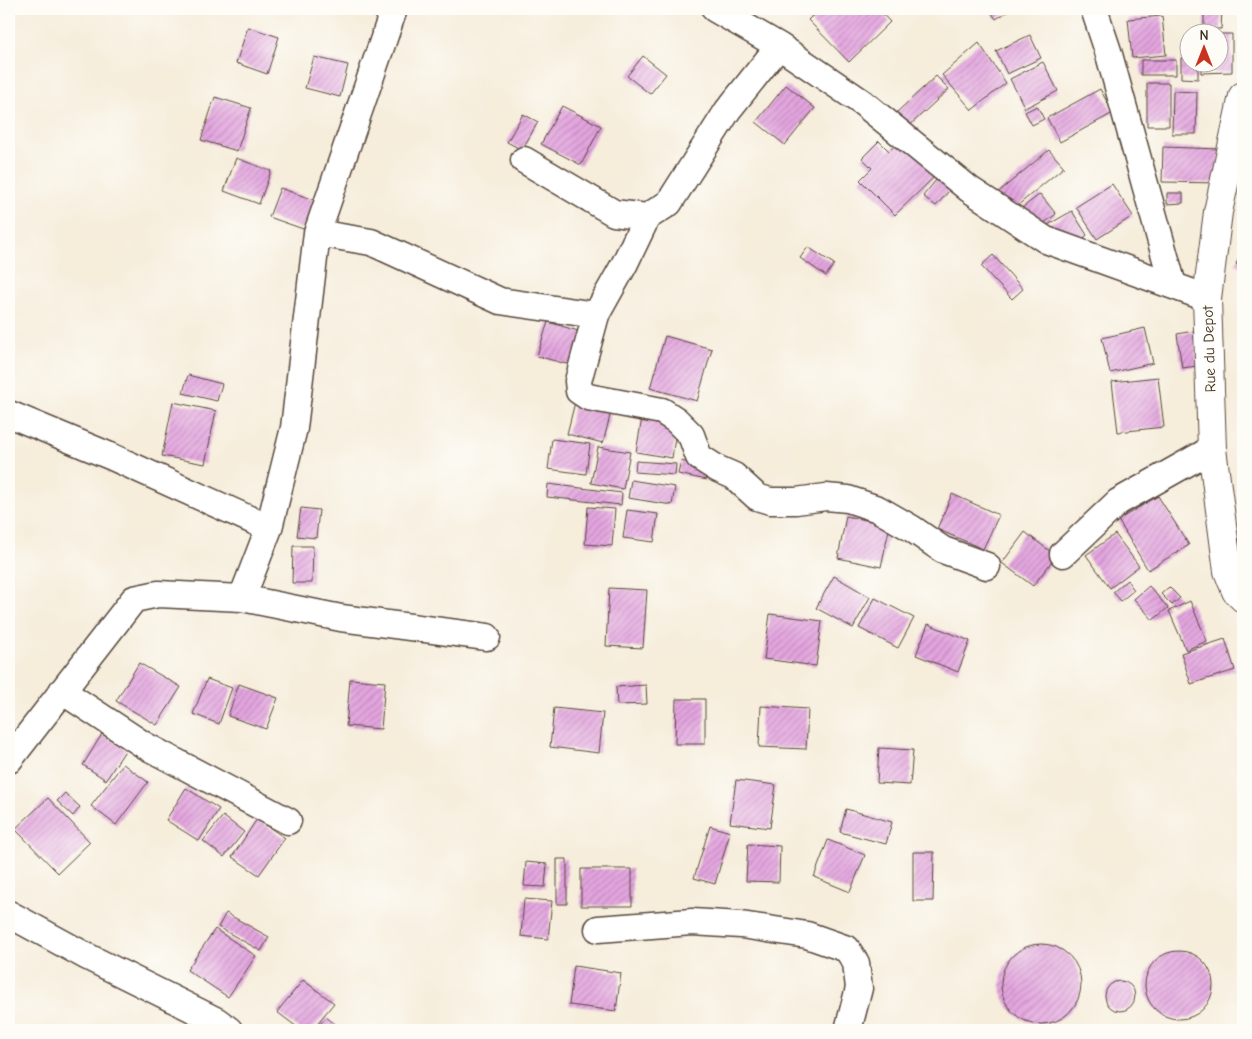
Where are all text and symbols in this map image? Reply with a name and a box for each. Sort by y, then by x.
north arrow [1180,22,1230,72]
text: N [1199,27,1209,44]
street label: Rue du Depot [1198,305,1220,393]

